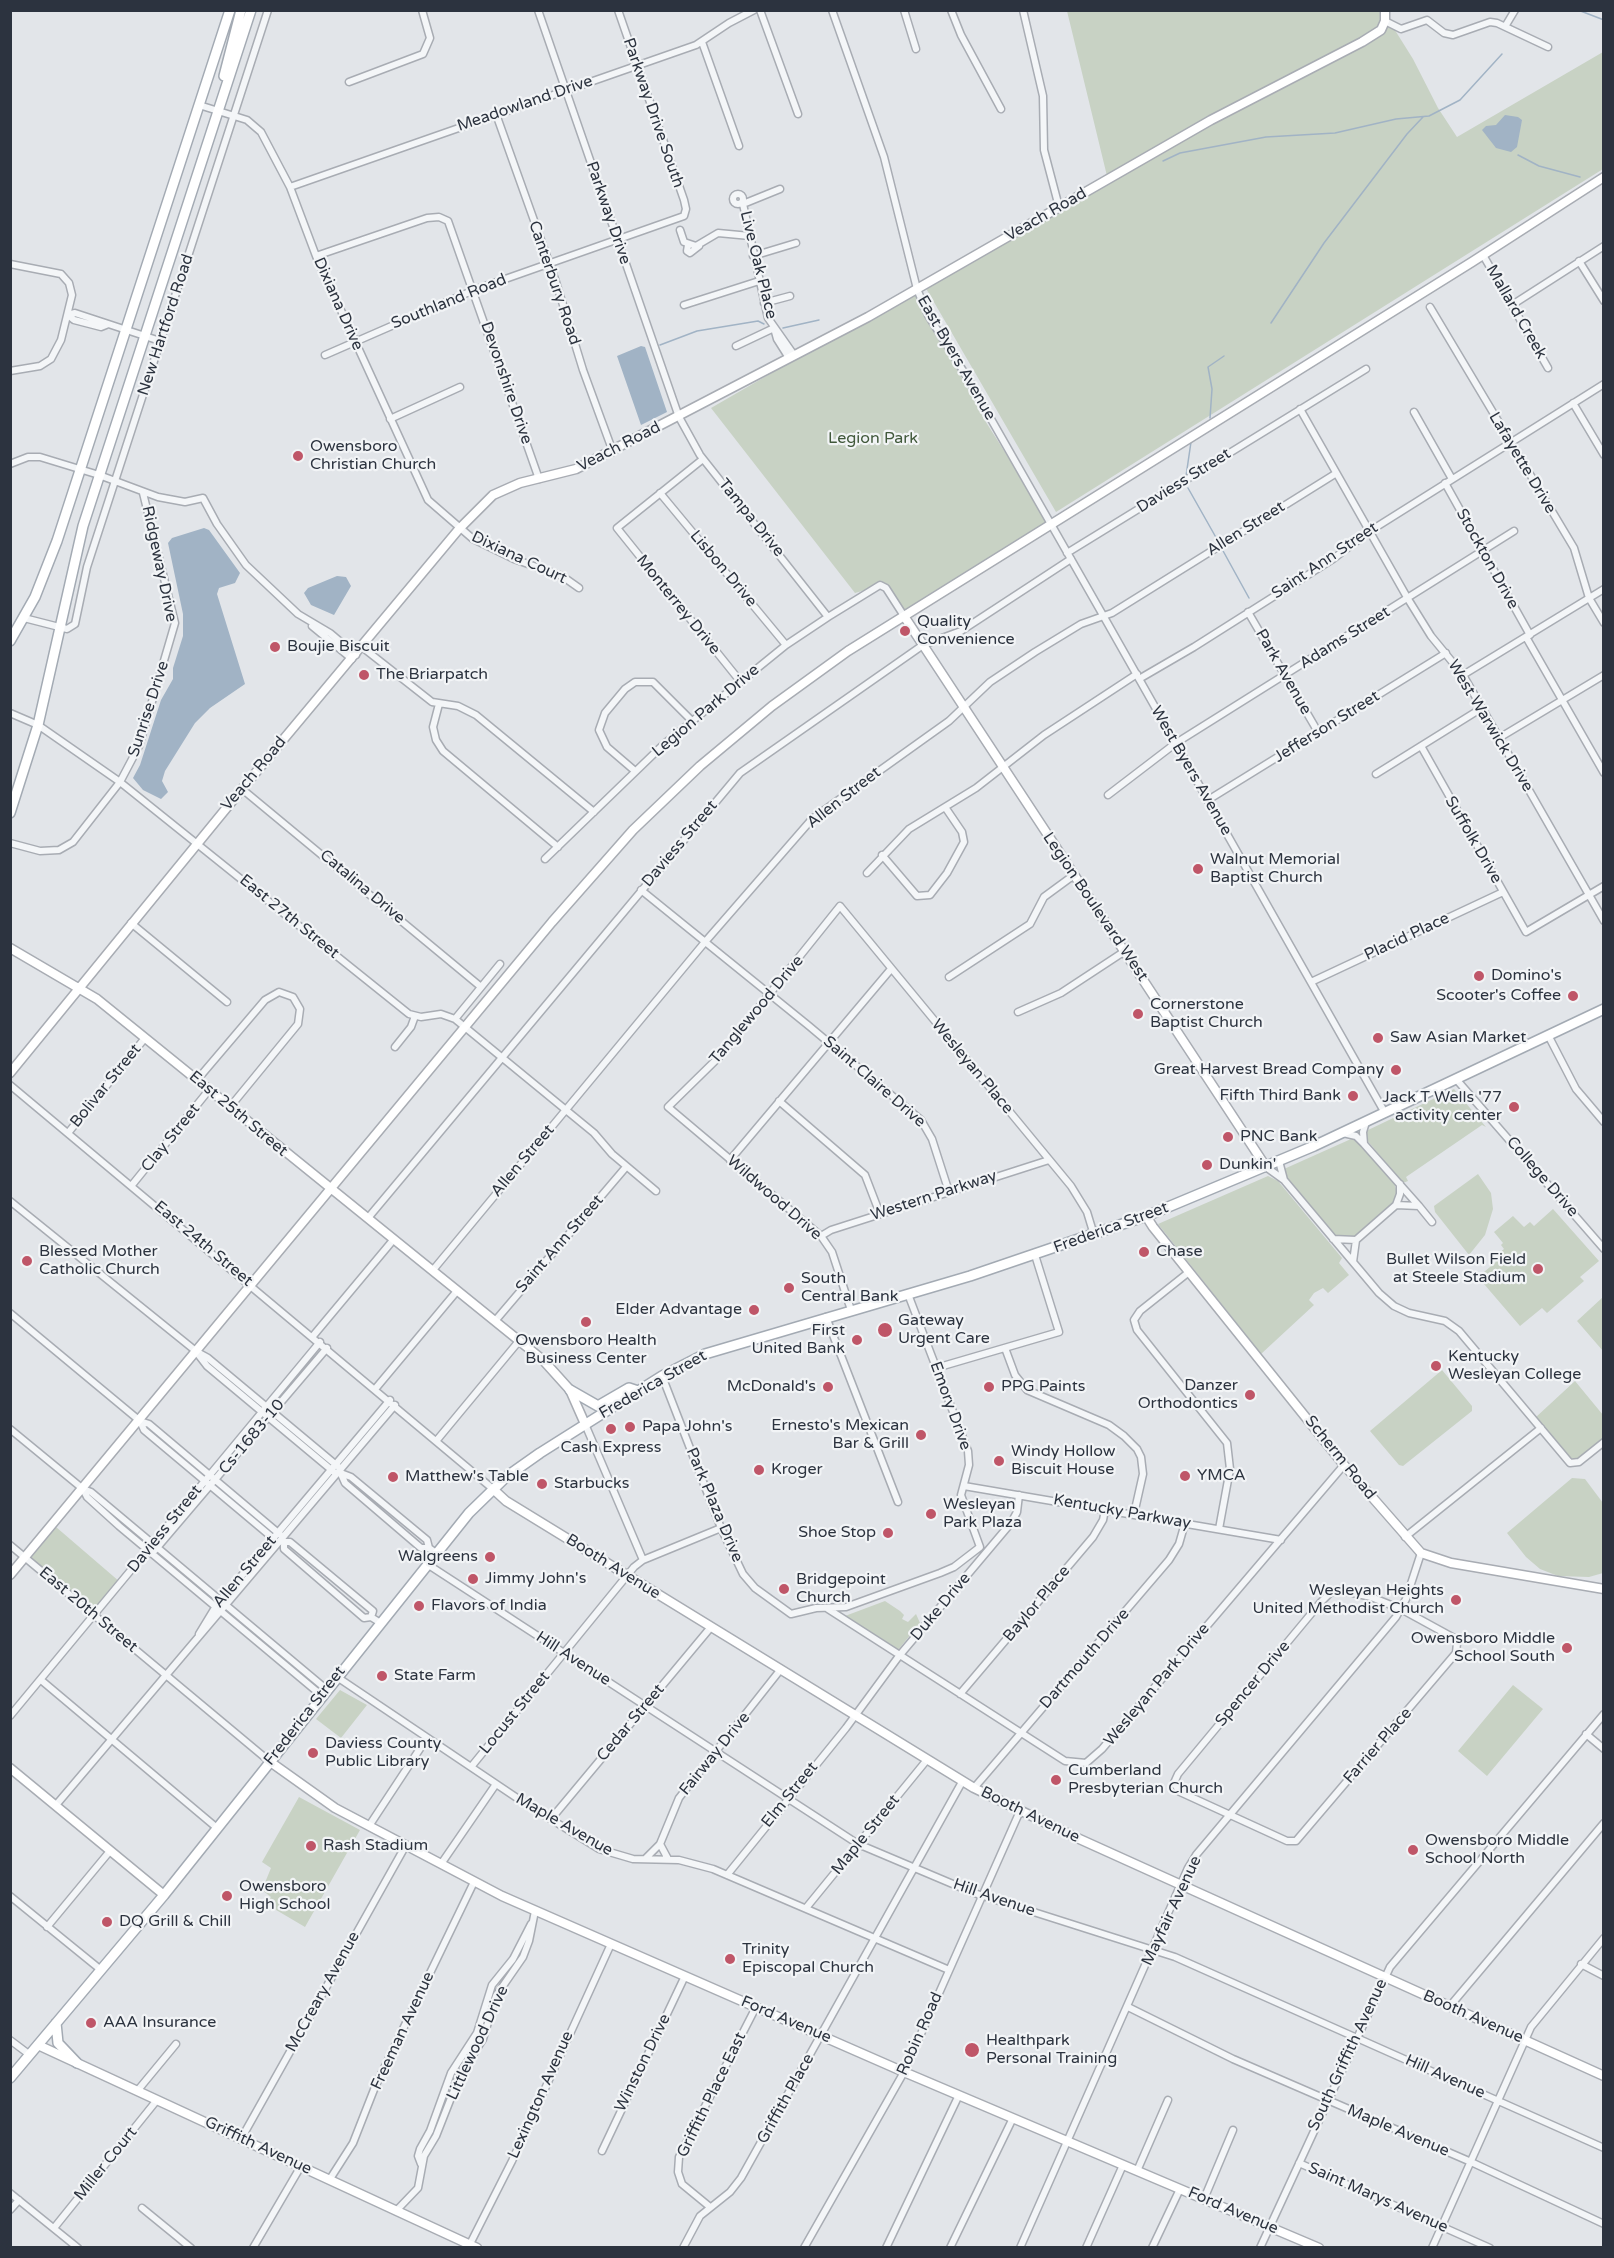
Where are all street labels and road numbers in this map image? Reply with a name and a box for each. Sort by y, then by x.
street label: Parkway Drive South [618,36,688,190]
street label: Meadowland Drive [455,72,595,136]
street label: Parkway Drive [581,159,635,267]
street label: Veach Road [1002,184,1090,246]
street label: Live Oak Place [735,209,781,321]
street label: Canterbury Road [524,219,584,347]
street label: New Hartford Road [134,252,198,398]
street label: Dixiana Drive [309,255,367,353]
street label: Mallard Creek [1481,262,1551,362]
street label: Southland Road [389,270,509,334]
street label: East Byers Avenue [913,292,999,424]
street label: Devonshire Drive [476,319,536,447]
street label: Lafayette Drive [1484,409,1560,517]
street label: Veach Road [574,418,664,476]
street label: Daviess Street [1133,444,1235,518]
street label: Tampa Drive [714,475,788,561]
street label: Allen Street [1203,497,1289,561]
street label: Ridgeway Drive [137,504,181,624]
street label: Stockton Drive [1452,506,1522,612]
street label: Saint Ann Street [1268,518,1382,604]
street label: Lisbon Drive [685,527,761,611]
street label: Dixiana Court [468,528,570,588]
street label: Monterrey Drive [632,551,724,659]
street label: Adams Street [1296,603,1394,673]
street label: Park Avenue [1251,626,1315,718]
street label: West Warwick Drive [1443,657,1537,795]
street label: Sunrise Drive [124,659,174,759]
street label: Legion Park Drive [649,661,763,761]
street label: Jefferson Street [1271,687,1383,767]
street label: West Byers Avenue [1146,703,1236,839]
street label: Veach Road [217,733,291,815]
street label: Allen Street [803,763,885,833]
street label: Suffolk Drive [1440,793,1506,887]
street label: Daviess Street [638,797,722,891]
street label: Legion Boulevard West [1038,829,1152,985]
street label: Catalina Drive [315,846,409,928]
street label: East 27th Street [235,871,343,963]
street label: Placid Place [1361,909,1453,965]
street label: Tanglewood Drive [706,952,808,1068]
street label: Wesleyan Place [927,1016,1017,1118]
street label: Saint Claire Drive [819,1032,929,1132]
street label: Bolivar Street [66,1040,146,1132]
street label: East 25th Street [185,1067,291,1161]
street label: Clay Street [138,1100,204,1176]
street label: Allen Street [487,1121,559,1201]
street label: College Drive [1502,1133,1582,1221]
street label: Wildwood Drive [723,1151,825,1245]
street label: Western Parkway [869,1167,999,1225]
street label: Saint Ann Street [512,1191,608,1297]
street label: East 24th Street [150,1197,256,1291]
street label: Frederica Street [1051,1198,1171,1258]
street label: Frederica Street [596,1346,710,1424]
street label: Emory Drive [925,1359,975,1453]
street label: Cs-1683-10 [215,1396,289,1478]
street label: Scherm Road [1300,1412,1380,1504]
street label: Park Plaza Drive [681,1445,747,1565]
street label: Daviess Street [124,1481,206,1577]
street label: Kentucky Parkway [1052,1490,1192,1534]
street label: Booth Avenue [562,1530,664,1604]
street label: Allen Street [209,1532,281,1612]
street label: Baylor Place [1000,1562,1074,1646]
street label: East 20th Street [35,1563,141,1657]
street label: Duke Drive [907,1569,975,1645]
street label: Dartmouth Drive [1036,1605,1134,1713]
street label: Wesleyan Park Drive [1100,1620,1214,1750]
street label: Hill Avenue [532,1628,614,1690]
street label: Spencer Drive [1212,1637,1294,1731]
street label: Frederica Street [260,1662,350,1770]
street label: Locust Street [476,1668,554,1758]
street label: Cedar Street [593,1680,669,1766]
street label: Farrier Place [1340,1704,1416,1788]
street label: Fairway Drive [676,1709,754,1799]
street label: Elm Street [758,1758,822,1832]
street label: Booth Avenue [977,1783,1083,1847]
street label: Maple Avenue [512,1789,616,1861]
street label: Maple Street [828,1791,904,1879]
street label: Mayfair Avenue [1138,1853,1206,1969]
street label: Hill Avenue [951,1875,1037,1921]
street label: McCreary Avenue [282,1928,364,2056]
street label: Freeman Avenue [367,1969,439,2093]
street label: South Griffith Avenue [1304,1976,1392,2134]
street label: Littlewood Drive [443,1983,513,2103]
street label: Booth Avenue [1420,1986,1526,2048]
street label: Robin Road [893,1989,947,2079]
street label: Ford Avenue [738,1992,834,2048]
street label: Winston Drive [611,2011,675,2115]
street label: Lexington Avenue [504,2028,578,2162]
street label: Griffith Place East [673,2029,751,2161]
street label: Griffith Place [753,2051,819,2147]
street label: Hill Avenue [1402,2051,1488,2103]
street label: Maple Avenue [1344,2101,1452,2161]
street label: Griffith Avenue [201,2113,315,2179]
street label: Miller Court [70,2123,142,2205]
street label: Saint Marys Avenue [1305,2159,1451,2237]
street label: Ford Avenue [1185,2183,1281,2239]

